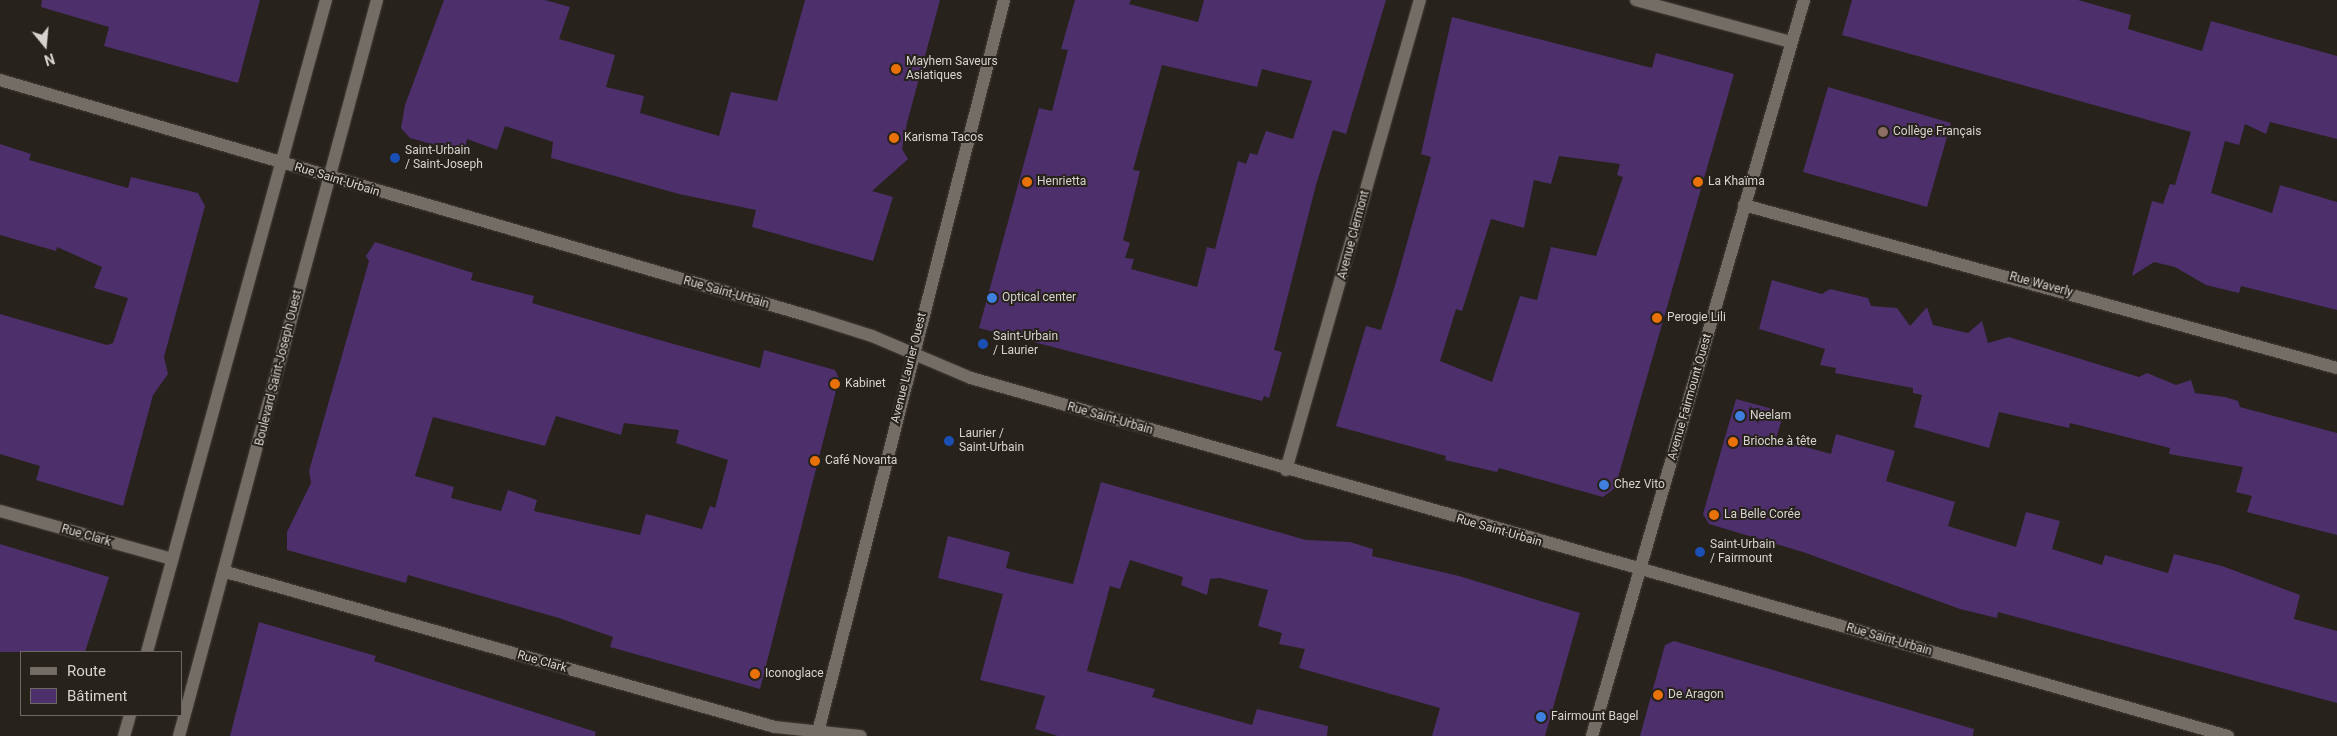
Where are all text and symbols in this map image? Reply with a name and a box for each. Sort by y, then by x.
north arrow [20,20,70,70]
text: N [42,50,56,68]
place label: Mayhem Saveurs Asiatiques [906,55,998,83]
marker: Mayhem Saveurs Asiatiques [890,63,902,75]
place label: Collège Français [1893,125,1981,139]
marker: Collège Français [1877,126,1889,138]
place label: Karisma Tacos [904,131,984,145]
marker: Karisma Tacos [888,132,900,144]
place label: Saint-Urbain / Saint-Joseph [405,144,483,172]
marker: Saint-Urbain / Saint-Joseph [389,152,401,164]
street label: Rue Saint-Urbain [293,160,381,200]
place label: Henrietta [1037,175,1086,189]
place label: La Khaïma [1708,175,1765,189]
marker: Henrietta [1021,176,1033,188]
marker: La Khaïma [1692,176,1704,188]
street label: Avenue Clermont [1335,189,1373,281]
street label: Rue Waverly [2008,270,2074,300]
street label: Rue Saint-Urbain [682,274,770,312]
street label: Boulevard Saint-Joseph Ouest [253,289,305,447]
place label: Optical center [1002,291,1076,305]
marker: Optical center [986,292,998,304]
street label: Avenue Laurier Ouest [888,311,930,425]
place label: Perogie Lili [1667,311,1726,325]
marker: Perogie Lili [1651,312,1663,324]
place label: Saint-Urbain / Laurier [993,330,1058,358]
street label: Avenue Fairmount Ouest [1665,332,1715,462]
marker: Saint-Urbain / Laurier [977,338,989,350]
place label: Kabinet [845,377,886,391]
marker: Kabinet [829,378,841,390]
street label: Rue Saint-Urbain [1066,400,1154,438]
place label: Neelam [1750,409,1791,423]
marker: Neelam [1734,410,1746,422]
place label: Laurier / Saint-Urbain [959,427,1024,455]
marker: Laurier / Saint-Urbain [943,435,955,447]
place label: Brioche à tête [1743,435,1817,449]
marker: Brioche à tête [1727,436,1739,448]
place label: Café Novanta [825,454,897,468]
marker: Café Novanta [809,455,821,467]
place label: Chez Vito [1614,478,1665,492]
marker: Chez Vito [1598,479,1610,491]
place label: La Belle Corée [1724,508,1800,522]
marker: La Belle Corée [1708,509,1720,521]
street label: Rue Saint-Urbain [1455,512,1543,550]
street label: Rue Clark [60,522,112,550]
place label: Saint-Urbain / Fairmount [1710,538,1775,566]
marker: Saint-Urbain / Fairmount [1694,546,1706,558]
street label: Rue Saint-Urbain [1845,621,1933,659]
street label: Rue Clark [516,648,568,676]
legend [20,651,182,716]
text: Route [67,662,106,680]
place label: Iconoglace [765,667,824,681]
marker: Iconoglace [749,668,761,680]
text: Bâtiment [67,687,127,705]
place label: De Aragon [1668,688,1724,702]
marker: De Aragon [1652,689,1664,701]
place label: Fairmount Bagel [1551,710,1638,724]
marker: Fairmount Bagel [1535,711,1547,723]

